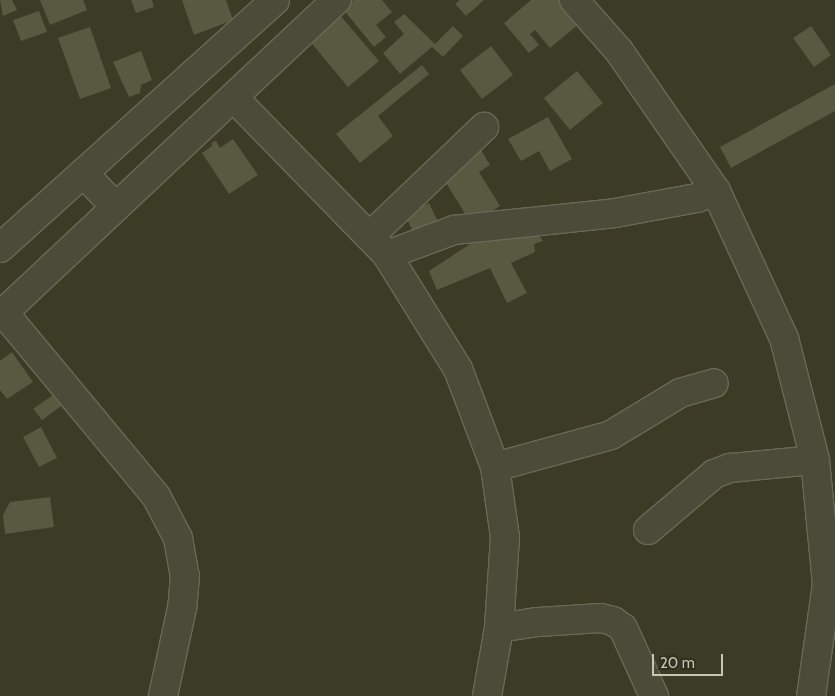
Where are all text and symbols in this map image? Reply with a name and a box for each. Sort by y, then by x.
scale bar [655,644,726,676]
text: 20 m [660,654,695,672]

